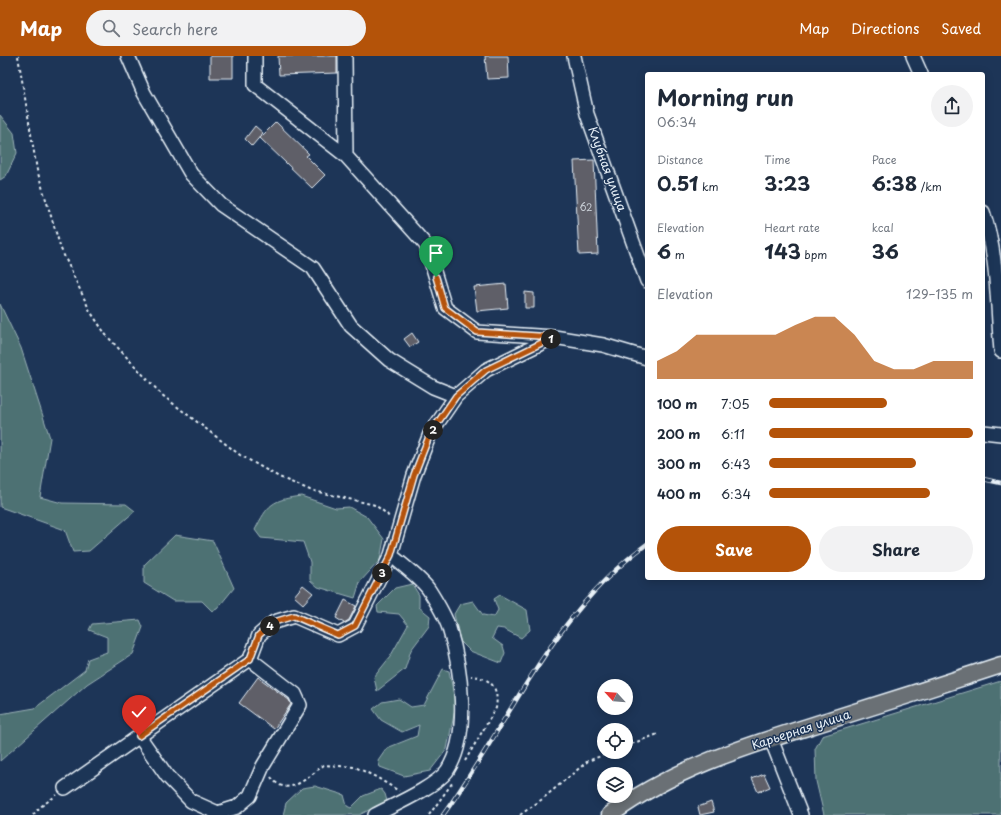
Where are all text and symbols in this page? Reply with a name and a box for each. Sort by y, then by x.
search box [86,10,366,46]
text: Map [20,14,62,42]
icon: search [100,17,122,39]
text: Search here [132,17,218,40]
text: Map [799,18,829,39]
text: Directions [851,18,919,39]
text: Saved [941,18,981,39]
text: Morning run [657,80,794,113]
button: share [931,85,973,127]
text: 06:34 [657,112,697,131]
street label: Клубная улица [584,124,632,214]
text: Distance [657,151,703,168]
text: Time [764,151,790,168]
text: Pace [872,151,896,168]
text: 0.51 [657,168,698,198]
text: 3:23 [764,168,810,198]
text: 6:38 [872,168,917,198]
text: km [698,178,718,195]
text: /km [917,178,942,195]
house number: 62 [579,199,593,214]
text: Elevation [657,219,704,236]
text: Heart rate [764,219,820,236]
text: kcal [872,219,894,236]
pin [419,236,453,277]
text: 6 [657,236,671,266]
text: 143 [764,236,801,266]
text: 36 [872,236,899,266]
icon: arrive [425,242,447,264]
text: m [671,246,685,263]
text: bpm [801,246,827,263]
text: Elevation [657,284,713,303]
text: 129–135 m [906,284,973,303]
pin: 1 [541,329,561,349]
text: 1 [548,330,554,347]
text: 100 m [657,394,698,413]
text: 7:05 [721,394,750,413]
pin: 2 [423,420,443,440]
text: 2 [429,421,437,438]
text: 200 m [657,424,701,443]
text: 6:11 [721,424,745,443]
text: 300 m [657,454,701,473]
text: 6:43 [721,454,751,473]
text: 400 m [657,484,701,503]
text: 6:34 [721,484,751,503]
button: Save [657,526,811,572]
button: Share [819,526,973,572]
pin: 3 [372,563,392,583]
text: 3 [378,564,386,581]
pin: 4 [260,616,280,636]
text: 4 [266,617,274,634]
north arrow [597,679,633,715]
map controls [597,679,633,803]
pin [122,695,156,736]
icon: check [128,701,150,723]
street label: Карьерная улица [749,704,853,753]
button: locate [597,723,633,759]
button: layers [597,767,633,803]

